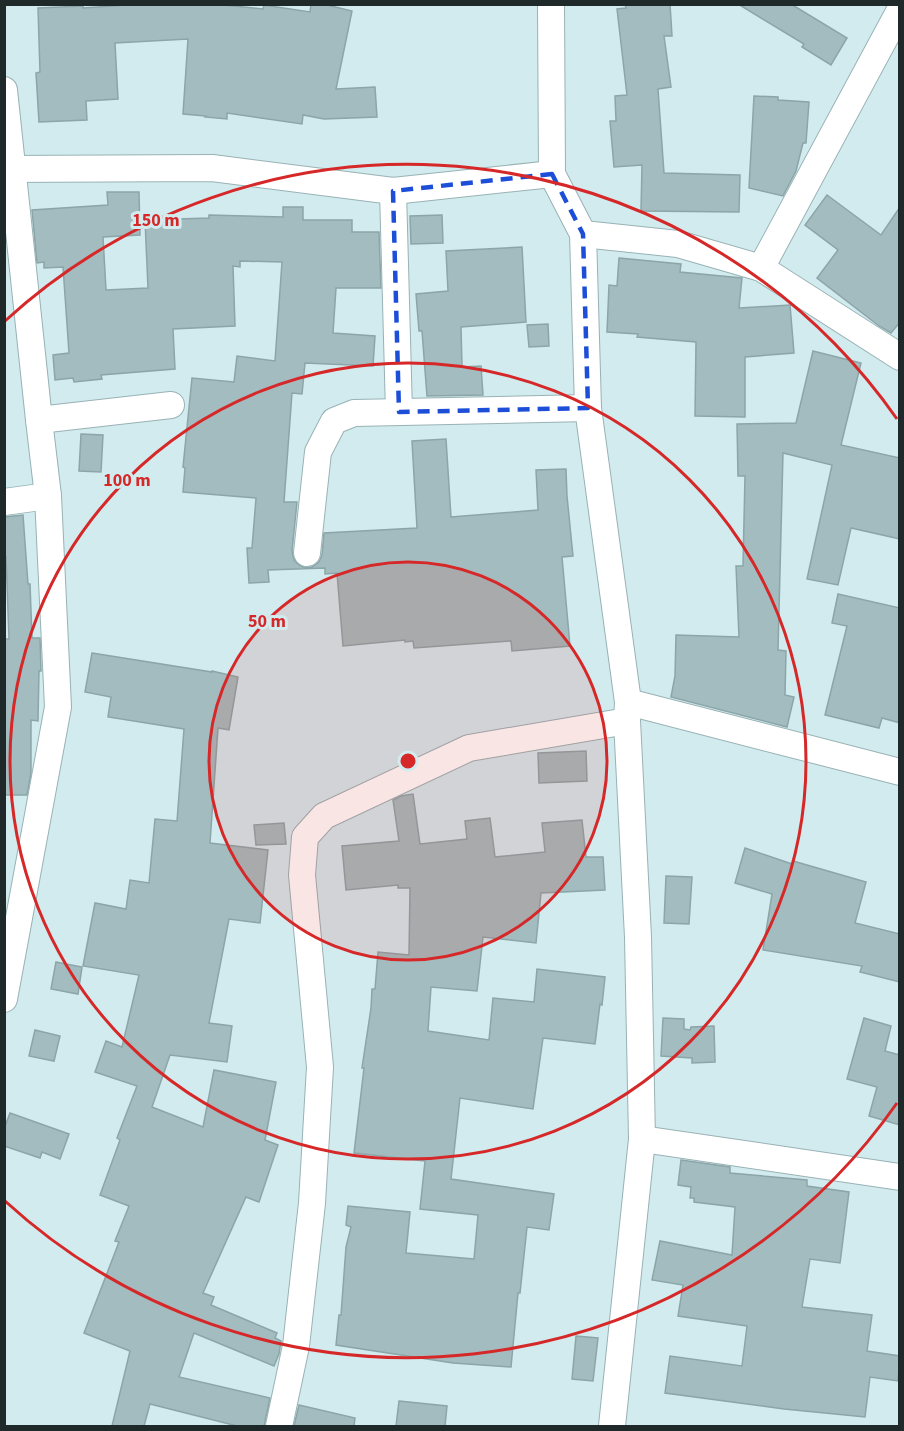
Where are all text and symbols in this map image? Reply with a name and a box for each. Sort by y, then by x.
text: 150 m [132,208,180,233]
text: 100 m [103,468,151,493]
text: 50 m [248,609,286,634]
centre of rings [398,751,418,771]

